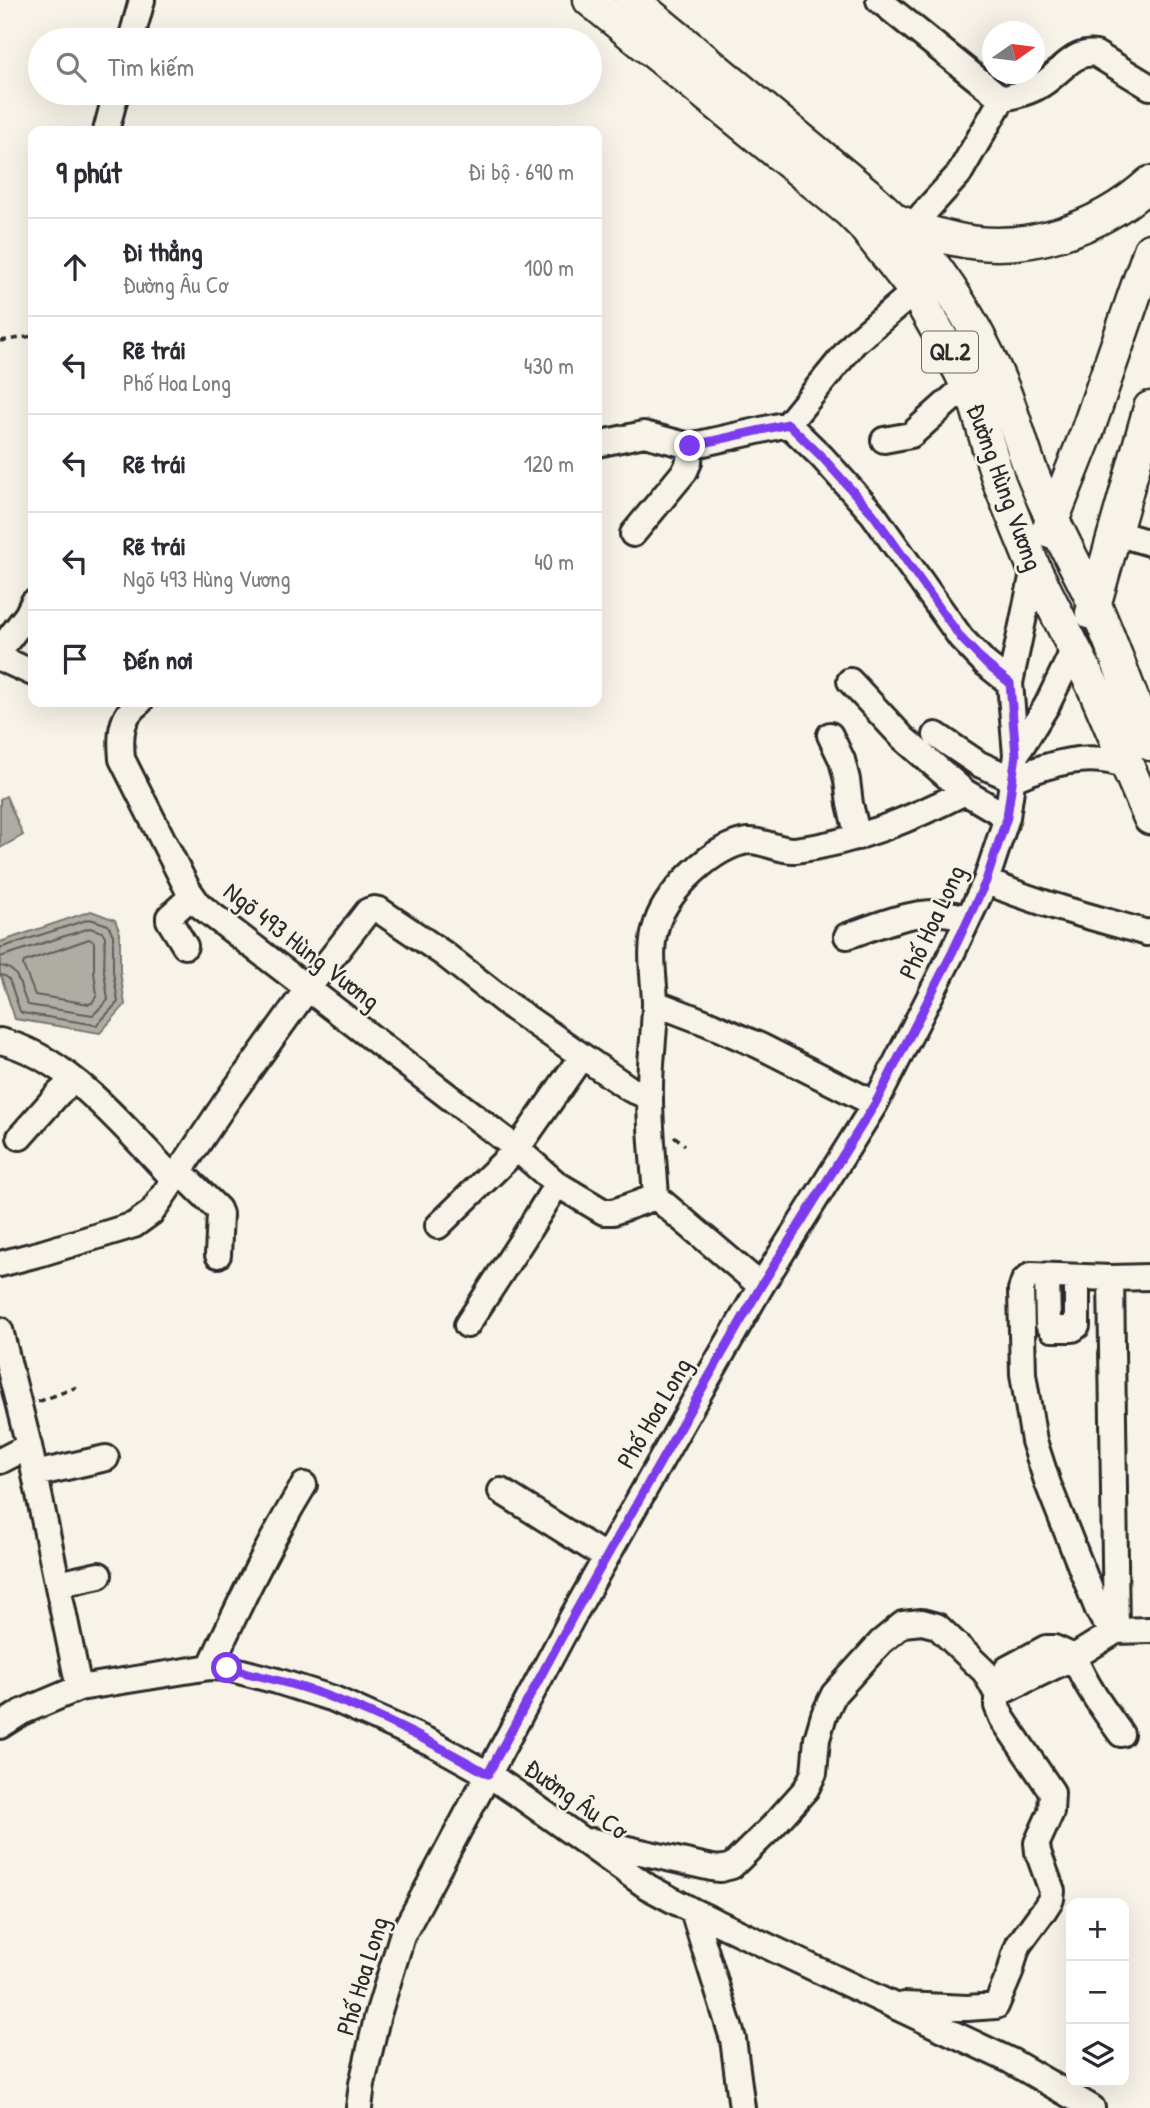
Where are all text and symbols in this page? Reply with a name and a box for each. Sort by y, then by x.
north arrow [982,21,1045,84]
search box [28,28,602,105]
icon: search [52,48,90,86]
text: Tìm kiếm [108,49,194,84]
text: 9 phút [56,152,122,192]
text: Đi bộ · 690 m [468,156,574,187]
text: Đi thẳng [123,234,202,269]
icon: ahead [56,248,94,286]
text: 100 m [524,252,574,283]
text: Đường Âu Cơ [123,269,228,300]
text: Rẽ trái [123,332,186,367]
road number: QL.2 [922,332,978,372]
icon: left [56,346,94,384]
text: 430 m [524,350,574,381]
text: Phố Hoa Long [123,367,231,398]
street label: Đường Hùng Vương [959,399,1052,575]
route end [674,430,705,461]
icon: left [56,444,94,482]
text: Rẽ trái [123,446,186,481]
text: 120 m [524,448,574,479]
text: Rẽ trái [123,528,186,563]
icon: left [56,542,94,580]
text: 40 m [534,546,574,577]
text: Ngõ 493 Hùng Vương [123,563,291,594]
icon: arrive [56,640,94,678]
text: Đến nơi [123,642,193,677]
street label: Phố Hoa Long [890,859,973,985]
street label: Ngõ 493 Hùng Vương [217,873,388,1018]
street label: Phố Hoa Long [608,1351,699,1474]
route start [211,1652,242,1683]
street label: Đường Âu Cơ [518,1750,636,1848]
map controls [1066,1898,1129,2087]
button: + [1066,1898,1129,1961]
street label: Phố Hoa Long [327,1912,396,2039]
button: − [1066,1961,1129,2024]
button: layers [1066,2024,1129,2087]

